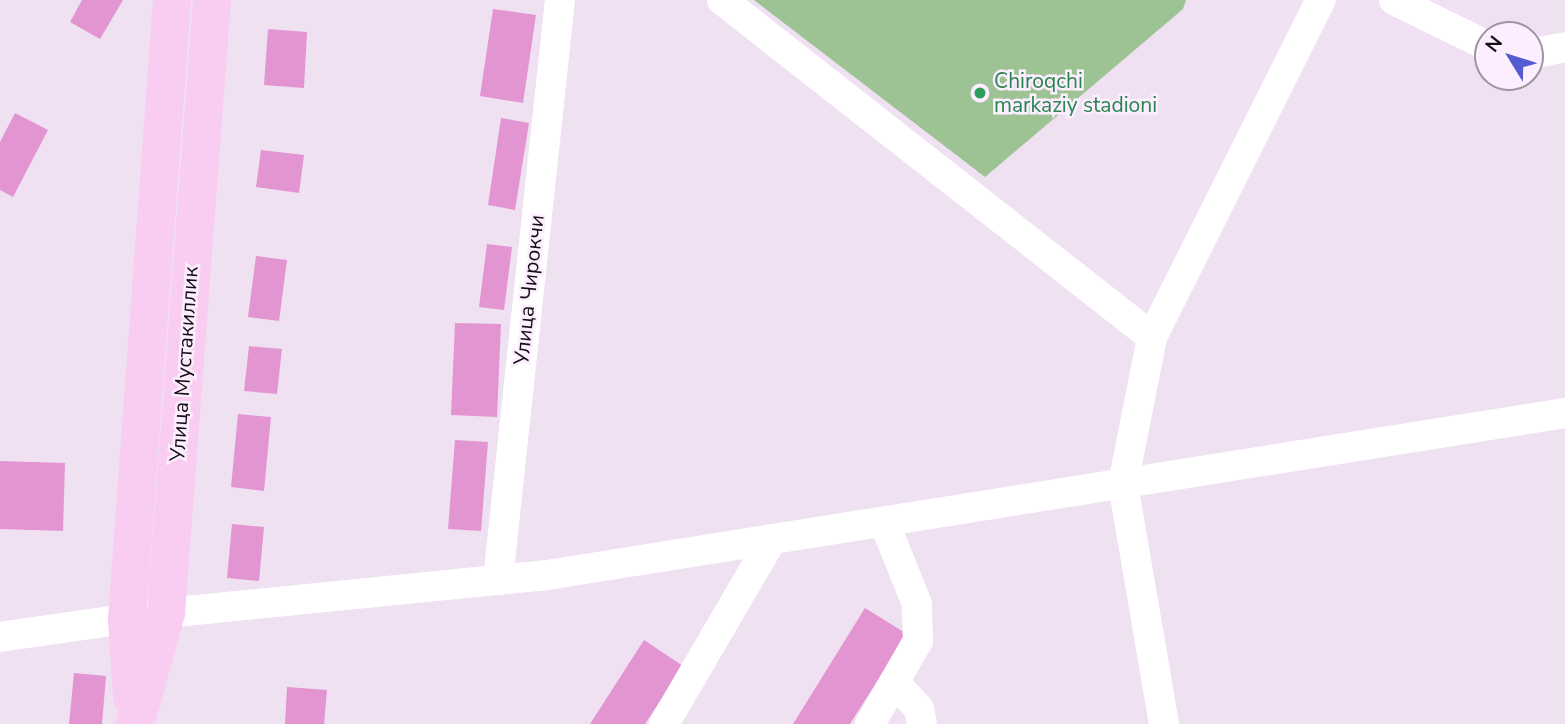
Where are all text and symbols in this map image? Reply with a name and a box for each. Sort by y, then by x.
north arrow [1474,21,1544,91]
text: N [1479,31,1509,58]
place label: Chiroqchi markaziy stadioni [994,68,1157,118]
marker: Chiroqchi markaziy stadioni [972,85,988,101]
street label: Улица Чирокчи [509,214,549,366]
street label: Улица Мустакиллик [165,266,203,462]

